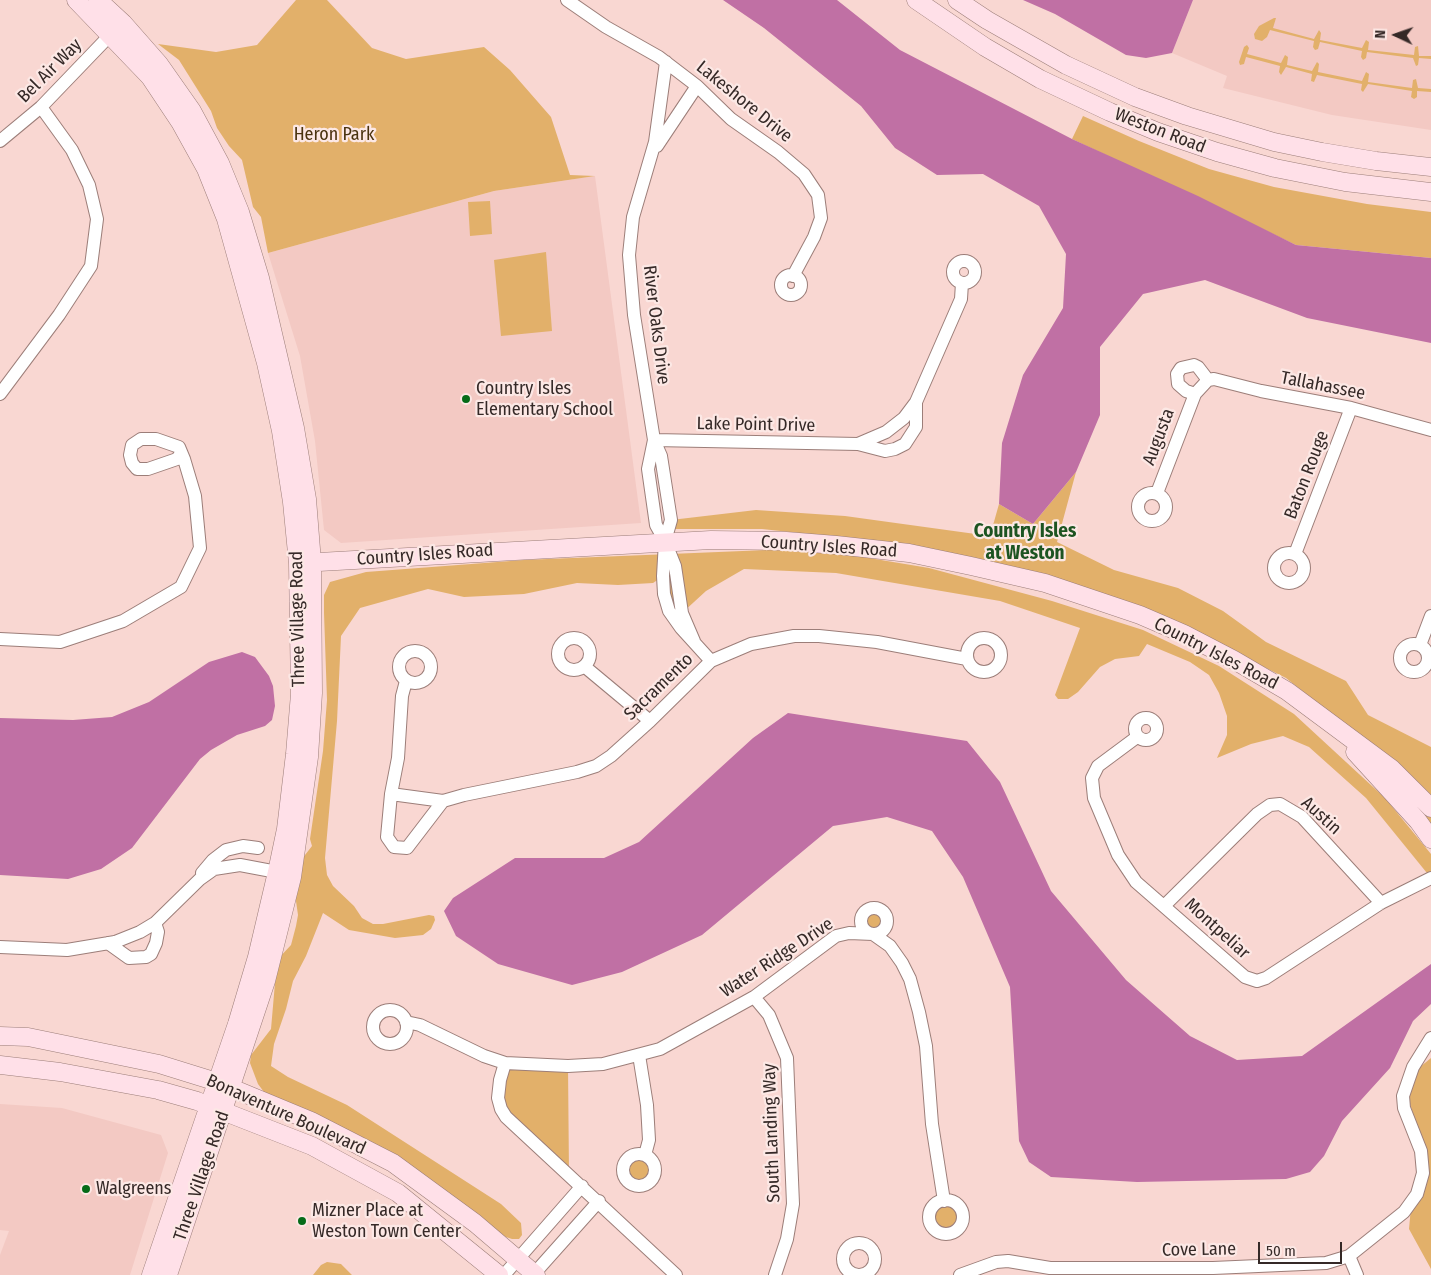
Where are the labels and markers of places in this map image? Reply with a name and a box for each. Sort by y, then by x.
place label: Country Isles Elementary School [476,378,613,420]
marker: Country Isles Elementary School [460,393,472,405]
place label: Walgreens [96,1178,172,1200]
marker: Walgreens [80,1183,92,1195]
place label: Mizner Place at Weston Town Center [312,1200,461,1242]
marker: Mizner Place at Weston Town Center [296,1215,308,1227]

